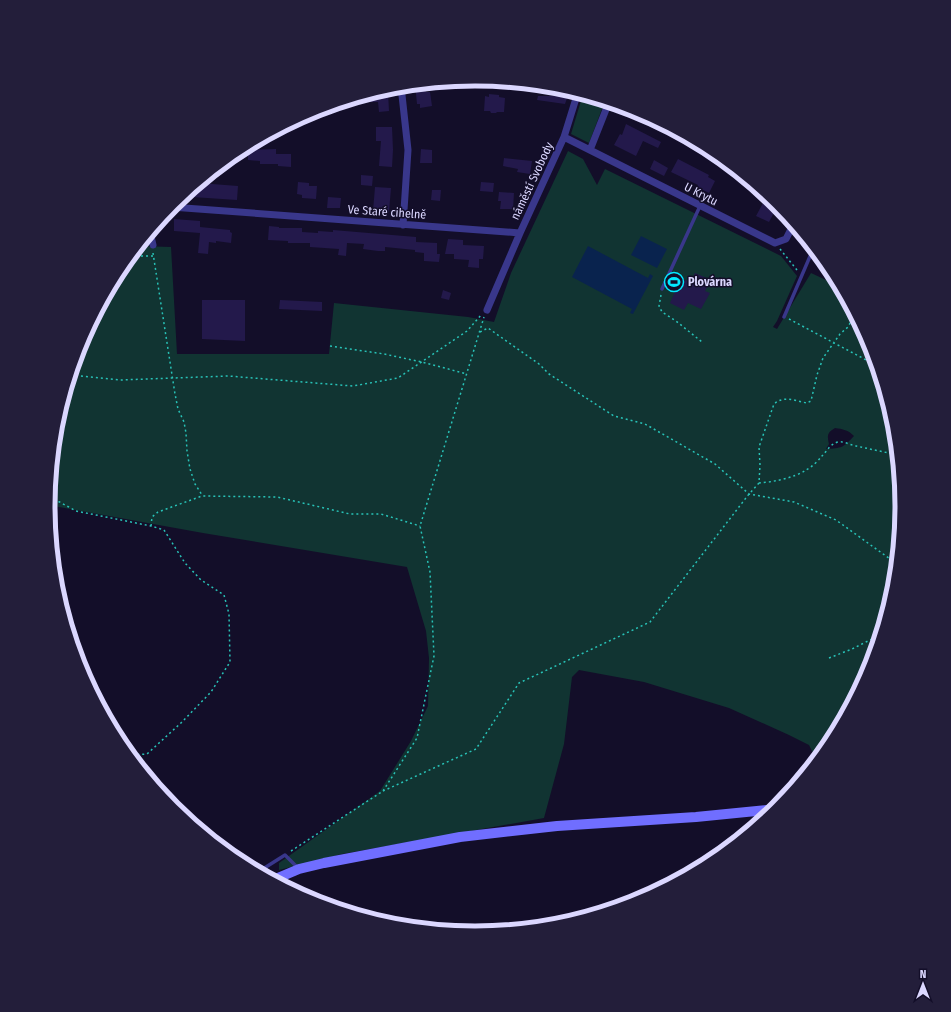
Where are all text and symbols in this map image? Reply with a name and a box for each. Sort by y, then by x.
street label: náměstí Svobody [508,139,556,222]
street label: U Krytu [682,180,720,208]
street label: Ve Staré cihelně [347,202,427,222]
sports icon: Plovárna [663,271,685,293]
place label: Plovárna [688,275,732,289]
north arrow [903,964,943,1004]
text: N [920,968,926,981]

